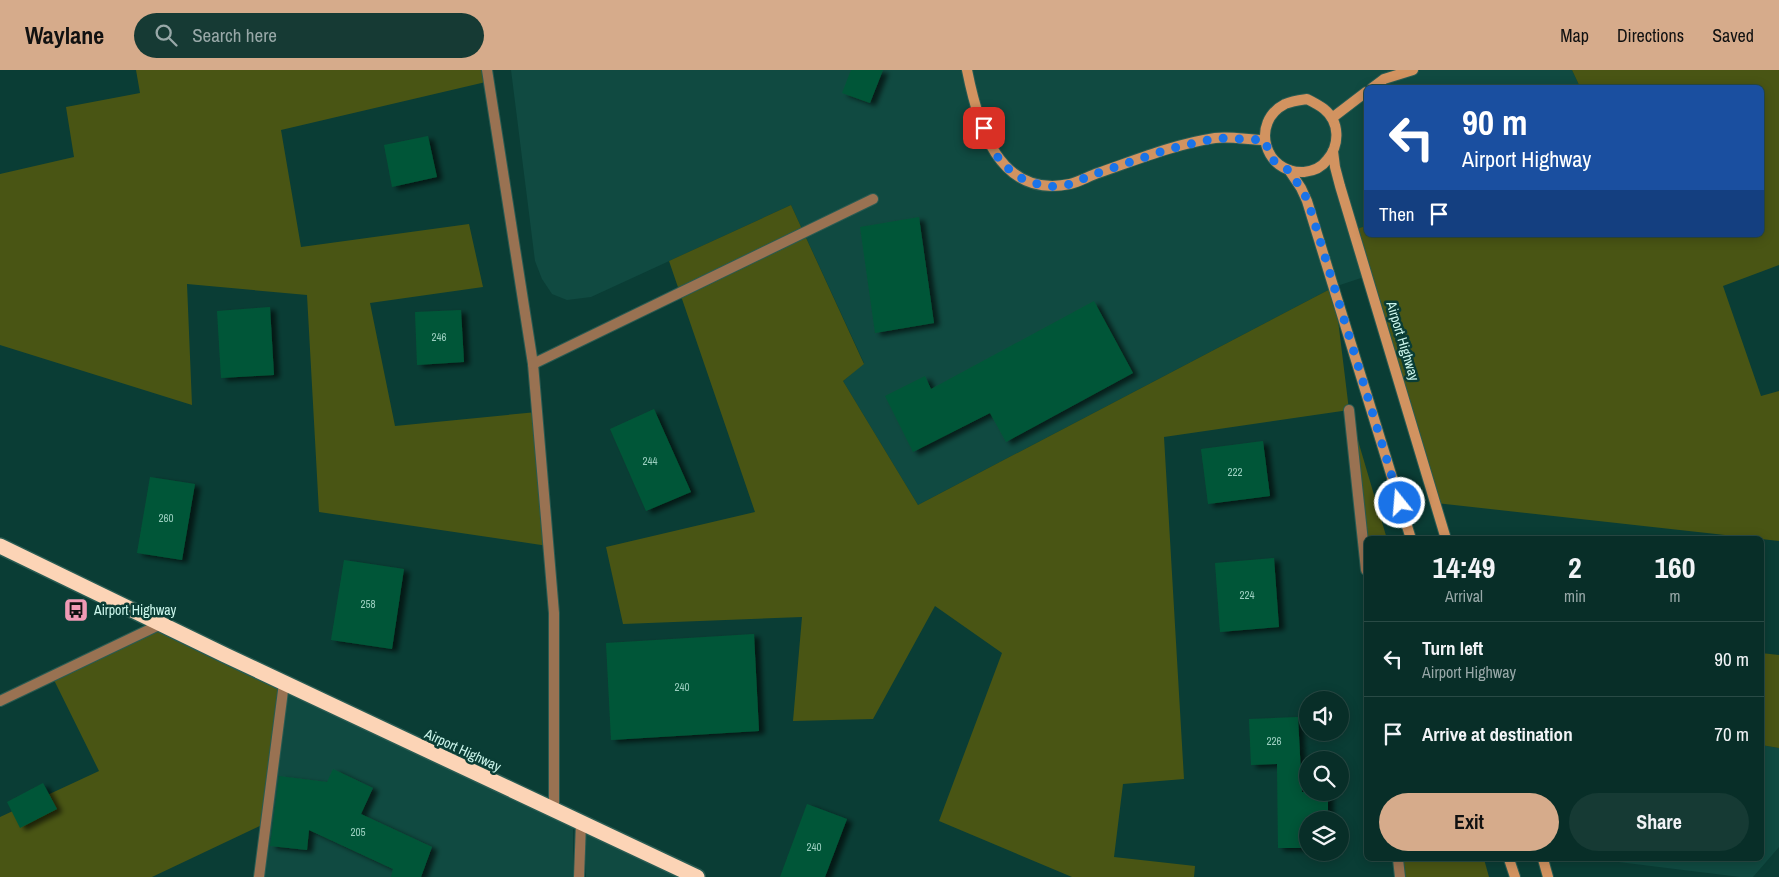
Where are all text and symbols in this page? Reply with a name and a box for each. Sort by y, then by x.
search box [134,13,484,58]
text: Waylane [25,19,104,51]
icon: search [152,21,180,49]
text: Search here [192,22,277,48]
text: Map [1560,23,1589,48]
text: Directions [1617,23,1684,48]
text: Saved [1712,23,1754,48]
text: 90 m [1462,99,1527,146]
icon: left [1379,105,1444,170]
pin [963,107,1005,149]
icon: arrive [970,114,998,142]
text: Airport Highway [1462,144,1591,174]
icon: arrive [1425,200,1453,228]
text: Then [1379,201,1415,227]
street label: Airport Highway [1382,298,1424,383]
house number: 246 [431,330,447,344]
house number: 244 [642,454,658,468]
house number: 222 [1227,465,1243,479]
position arrow [1373,476,1425,528]
house number: 260 [158,511,174,525]
text: 14:49 [1433,547,1495,587]
text: 2 [1568,547,1582,587]
text: 160 [1654,547,1695,587]
text: Arrival [1445,585,1483,607]
text: min [1564,585,1586,607]
text: m [1669,585,1680,607]
house number: 224 [1239,588,1255,602]
bus stop icon: Airport Highway [63,597,89,623]
house number: 258 [360,597,376,611]
place label: Airport Highway [93,601,177,619]
text: Turn left [1422,635,1483,661]
icon: left [1379,645,1407,673]
text: 90 m [1714,646,1749,672]
text: Airport Highway [1422,661,1516,683]
house number: 240 [674,680,690,694]
map controls [1299,691,1349,861]
button: sound [1299,691,1349,741]
icon: arrive [1379,720,1407,748]
text: Arrive at destination [1422,721,1573,747]
text: 70 m [1714,721,1749,747]
street label: Airport Highway [421,724,504,776]
house number: 226 [1266,734,1282,748]
button: search [1299,751,1349,801]
button: Exit [1379,793,1559,851]
button: Share [1569,793,1749,851]
button: layers [1299,811,1349,861]
house number: 205 [350,825,366,839]
house number: 240 [806,840,822,854]

